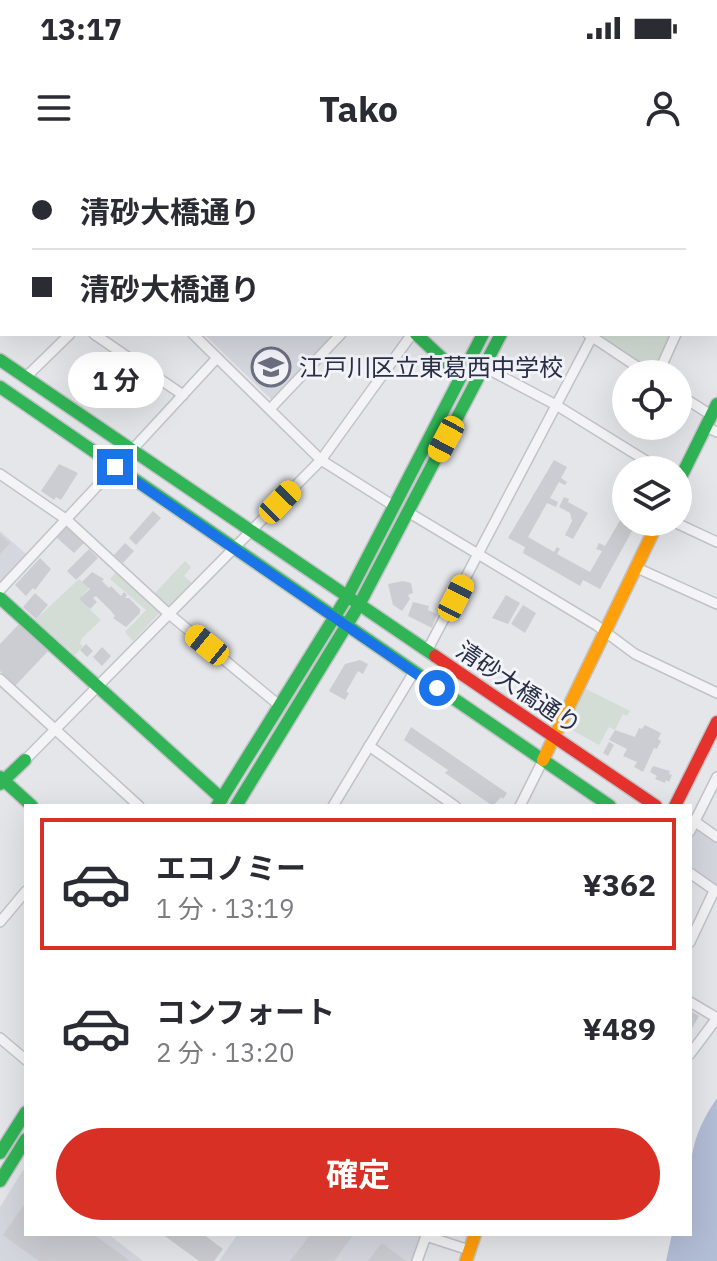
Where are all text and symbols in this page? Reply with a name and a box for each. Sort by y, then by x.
text: 13:17 [40,9,122,48]
text: Tako [319,85,398,132]
icon: menu [32,86,76,130]
icon: person [641,86,685,130]
text: 清砂大橋通り [80,192,260,231]
text: 清砂大橋通り [80,269,260,308]
school or university icon: 江戸川区立東葛西中学校 [250,346,292,388]
callout: 1 分 [67,351,163,407]
place label: 江戸川区立東葛西中学校 [299,351,563,383]
map controls [612,360,692,536]
button: locate [612,360,692,440]
text: 1 分 [92,363,140,397]
car [424,412,468,466]
route end [97,449,133,485]
button: layers [612,456,692,536]
car [255,476,305,528]
car [434,571,478,625]
car [181,621,233,669]
street label: 清砂大橋通り [450,633,588,741]
route start [419,670,455,706]
icon: car [60,848,132,920]
text: エコノミー [156,848,306,887]
text: ¥362 [583,865,656,904]
text: 1 分 · 13:19 [156,891,294,925]
icon: car [60,992,132,1064]
text: コンフォート [156,992,335,1031]
text: ¥489 [583,1009,656,1048]
text: 2 分 · 13:20 [156,1035,294,1069]
button: 確定 [56,1128,660,1220]

